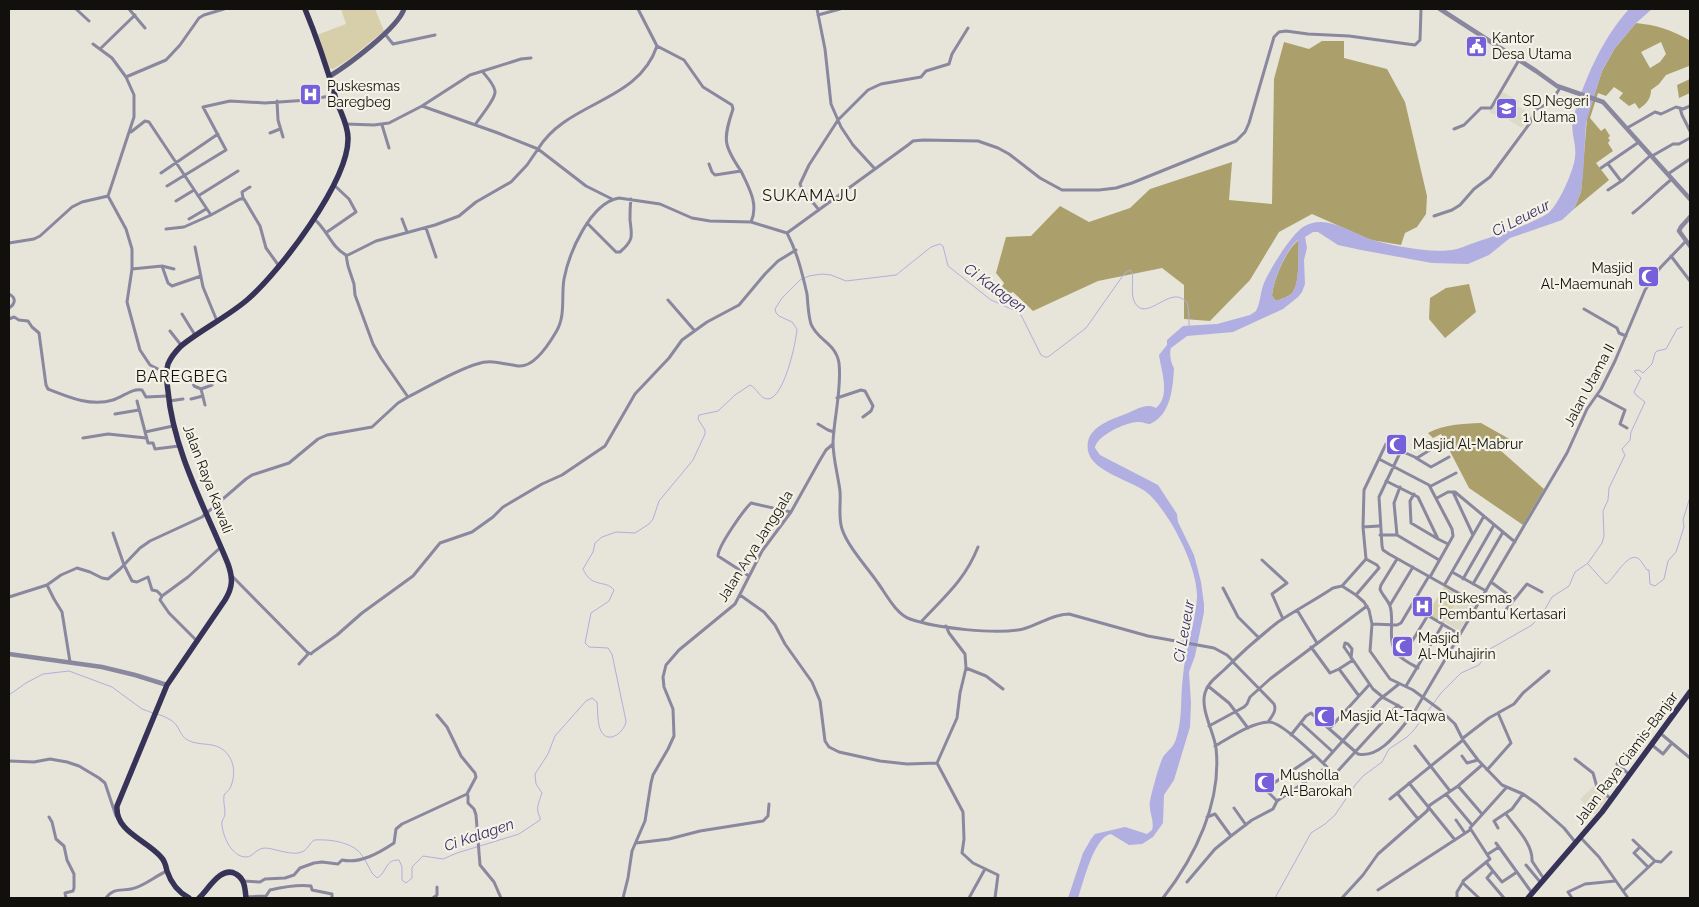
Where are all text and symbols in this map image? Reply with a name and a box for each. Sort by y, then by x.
place label: Kantor Desa Utama [1492,30,1572,62]
public building icon: Kantor Desa Utama [1464,34,1488,58]
place label: Puskesmas Baregbeg [327,78,400,110]
hospital icon: Puskesmas Baregbeg [299,82,323,106]
place label: SD Negeri 1 Utama [1523,93,1589,125]
school or university icon: SD Negeri 1 Utama [1495,97,1519,121]
district label: SUKAMAJU [762,186,858,205]
water label: Ci Leueur [1489,195,1554,240]
water label: Ci Kalagen [960,259,1030,317]
place label: Masjid Al-Maemunah [1541,260,1633,292]
mosque icon: Masjid Al-Maemunah [1637,264,1661,288]
street label: Jalan Utama II [1561,341,1617,429]
district label: BAREGBEG [136,367,228,386]
street label: Jalan Raya Kawali [180,423,236,535]
mosque icon: Masjid Al-Mabrur [1385,432,1409,456]
place label: Masjid Al-Mabrur [1413,436,1523,452]
street label: Jalan Arya Janggala [714,487,796,605]
place label: Puskesmas Pembantu Kertasari [1439,590,1566,622]
hospital icon: Puskesmas Pembantu Kertasari [1411,594,1435,618]
water label: Ci Leueur [1170,598,1198,664]
place label: Masjid Al-Muhajirin [1418,630,1496,662]
mosque icon: Masjid Al-Muhajirin [1390,634,1414,658]
street label: Jalan Raya Ciamis-Banjar [1571,688,1681,828]
mosque icon: Masjid At-Taqwa [1312,704,1336,728]
place label: Masjid At-Taqwa [1340,708,1446,724]
place label: Musholla Al-Barokah [1280,767,1352,799]
mosque icon: Musholla Al-Barokah [1252,771,1276,795]
water label: Ci Kalagen [442,815,516,855]

